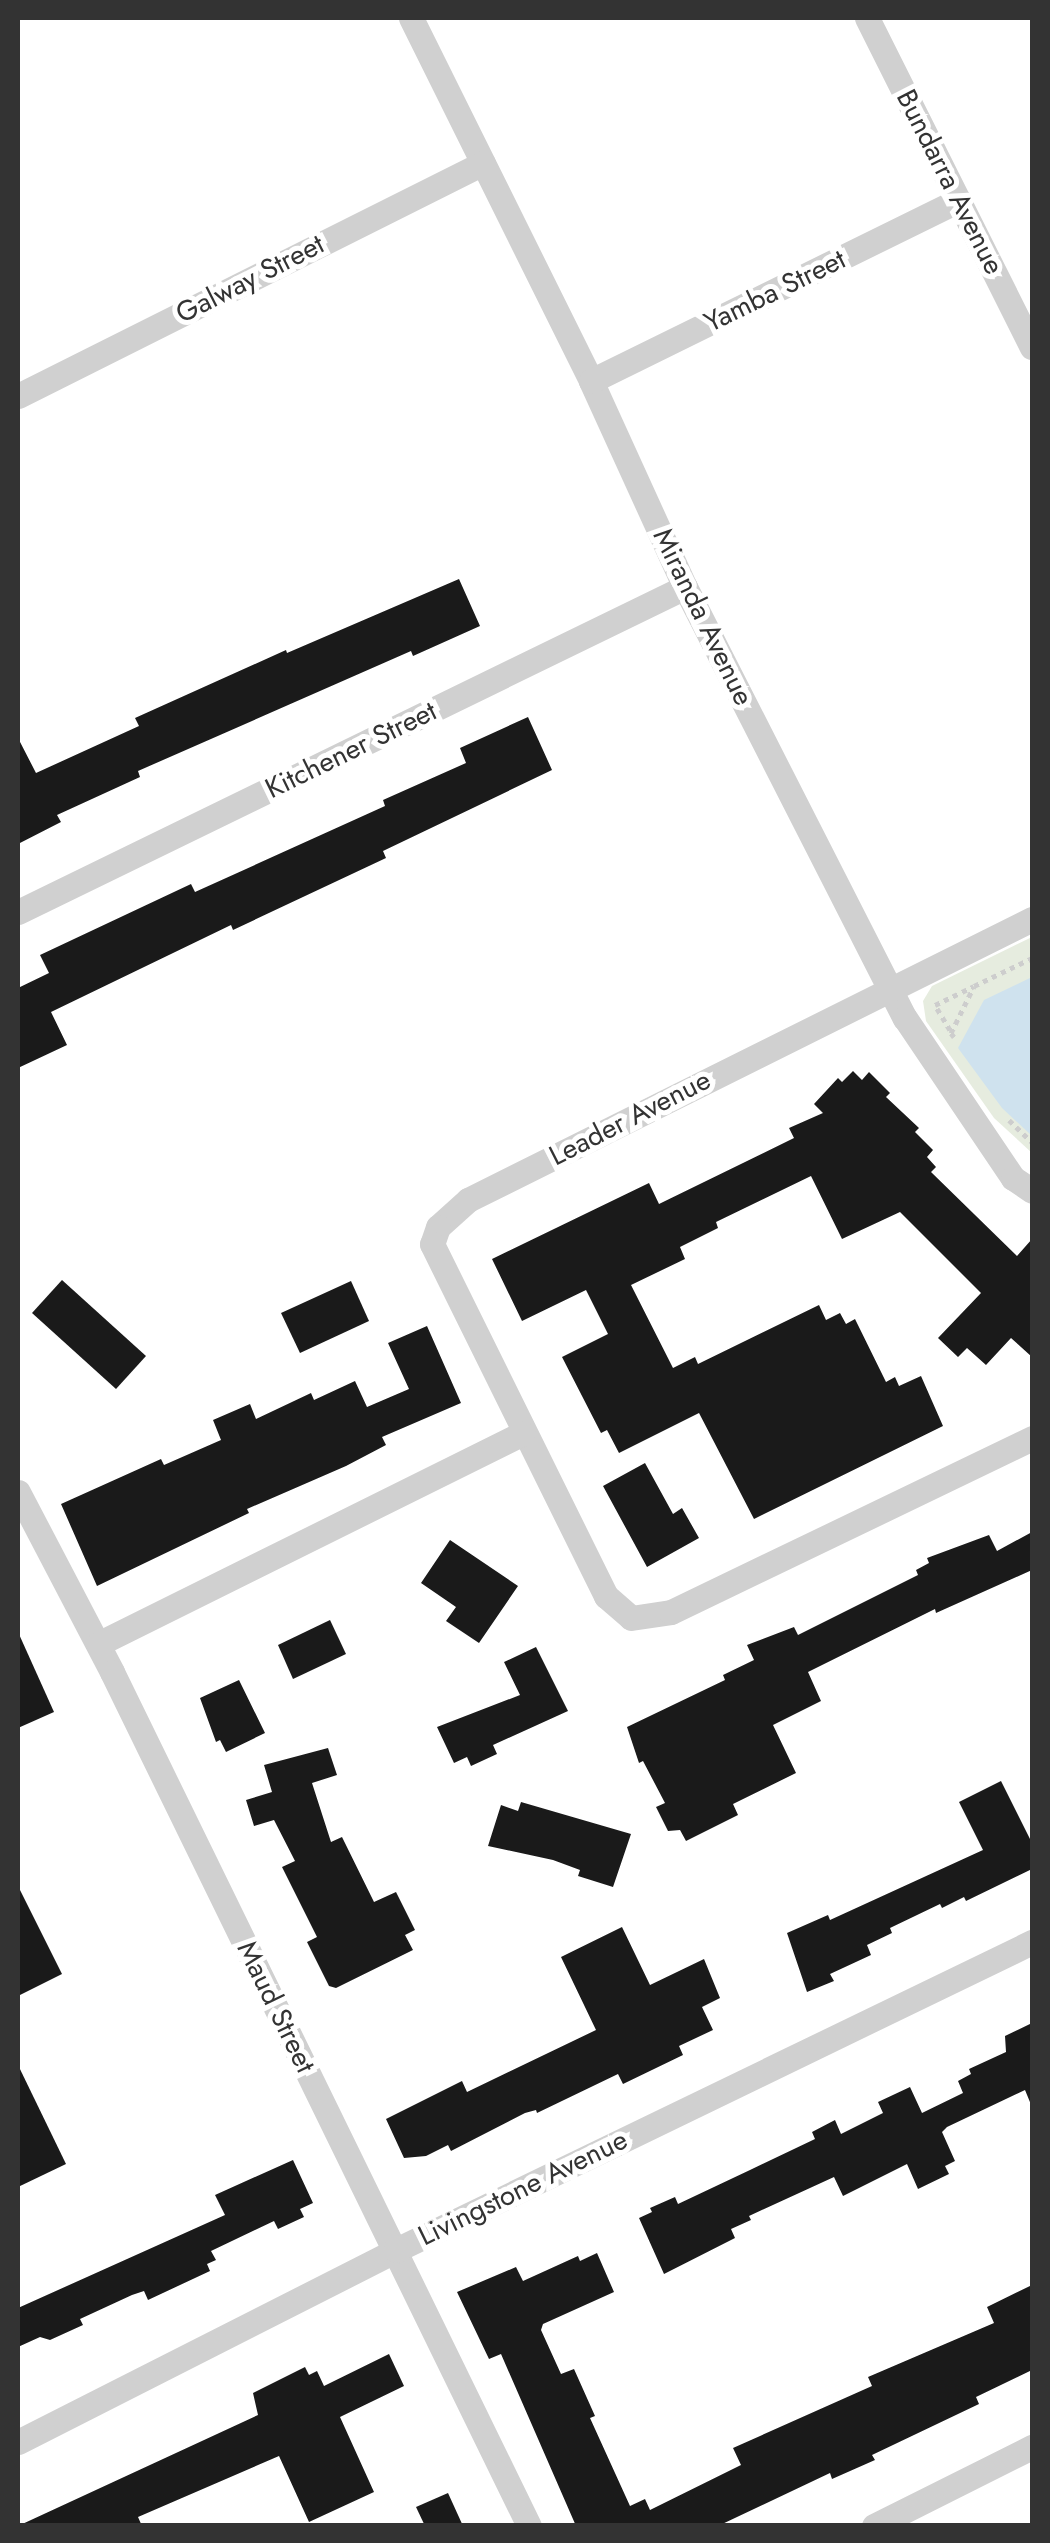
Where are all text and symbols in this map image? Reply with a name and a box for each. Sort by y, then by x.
street label: Bundarra Avenue [889,84,1011,280]
street label: Galway Street [170,227,330,331]
street label: Yamba Street [699,242,851,340]
street label: Miranda Avenue [646,523,760,711]
street label: Kitchener Street [260,694,442,806]
street label: Leader Avenue [544,1063,716,1173]
street label: Maud Street [230,1936,322,2078]
street label: Livingstone Avenue [413,2123,633,2253]

